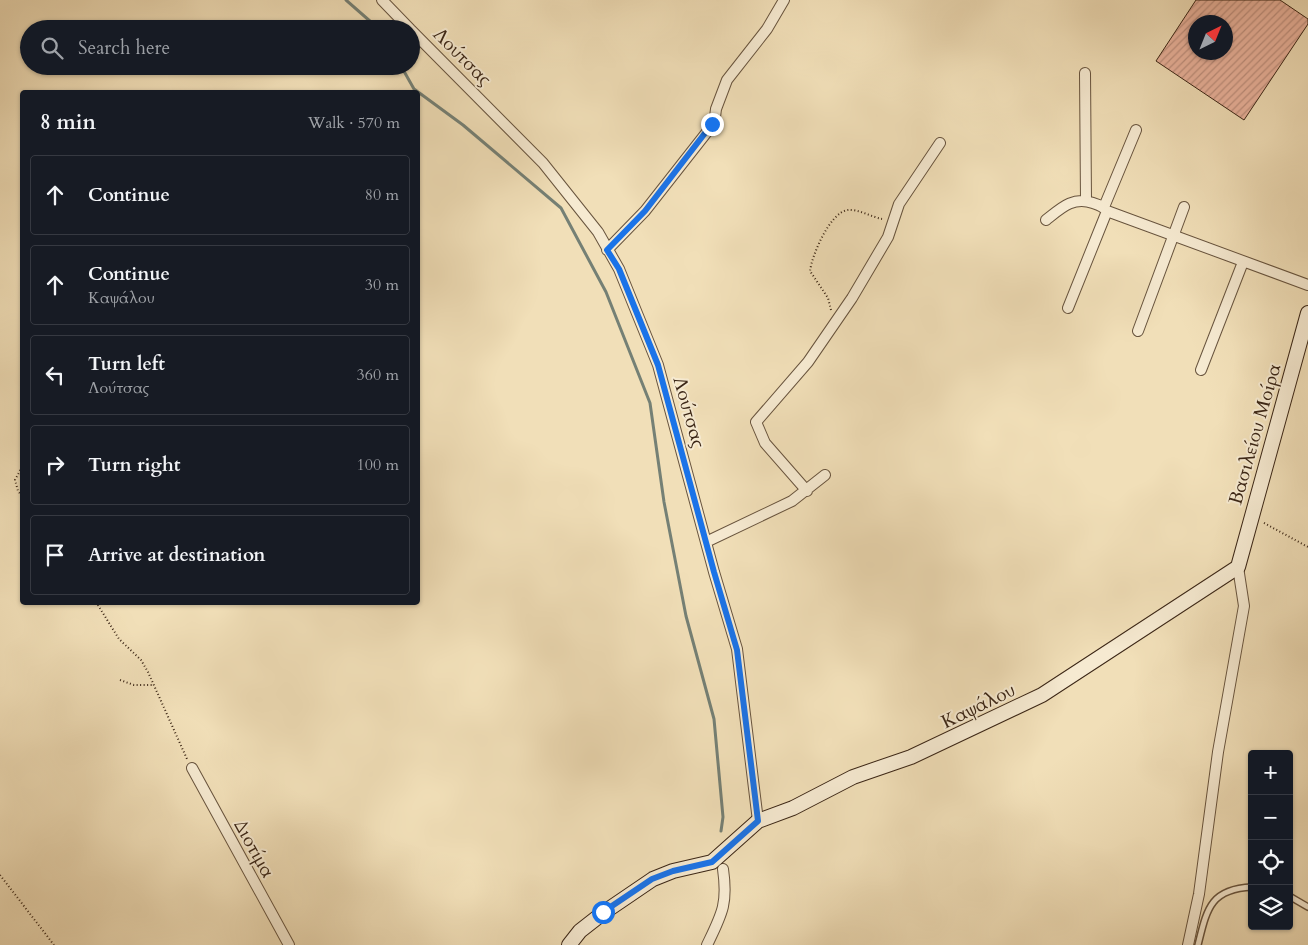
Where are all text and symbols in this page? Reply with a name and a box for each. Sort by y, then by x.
north arrow [1188,15,1233,60]
search box [20,20,420,75]
street label: Λούτσας [427,22,497,92]
icon: search [38,34,66,62]
text: Search here [78,35,170,61]
text: 8 min [40,108,96,137]
text: Walk · 570 m [308,112,400,134]
route end [701,113,724,136]
icon: ahead [41,181,69,209]
text: Continue [88,182,170,208]
text: 80 m [365,184,399,206]
text: Continue [88,261,170,287]
icon: ahead [41,271,69,299]
text: 30 m [365,274,399,296]
text: Καψάλου [88,287,155,309]
text: Turn left [88,351,165,377]
street label: Βασιλείου Μοίρα [1222,360,1288,508]
icon: left [41,361,69,389]
text: 360 m [357,364,399,386]
street label: Λούτσας [666,374,712,451]
text: Λούτσας [88,377,149,399]
icon: right [41,451,69,479]
text: Turn right [88,452,180,478]
text: 100 m [357,454,399,476]
icon: arrive [41,541,69,569]
text: Arrive at destination [88,542,265,568]
street label: Καψάλου [937,677,1020,735]
map controls [1248,750,1293,930]
button: + [1248,750,1293,795]
button: − [1248,795,1293,840]
street label: Διοτίμα [228,815,281,883]
button: locate [1248,840,1293,885]
button: layers [1248,885,1293,930]
route start [592,901,615,924]

